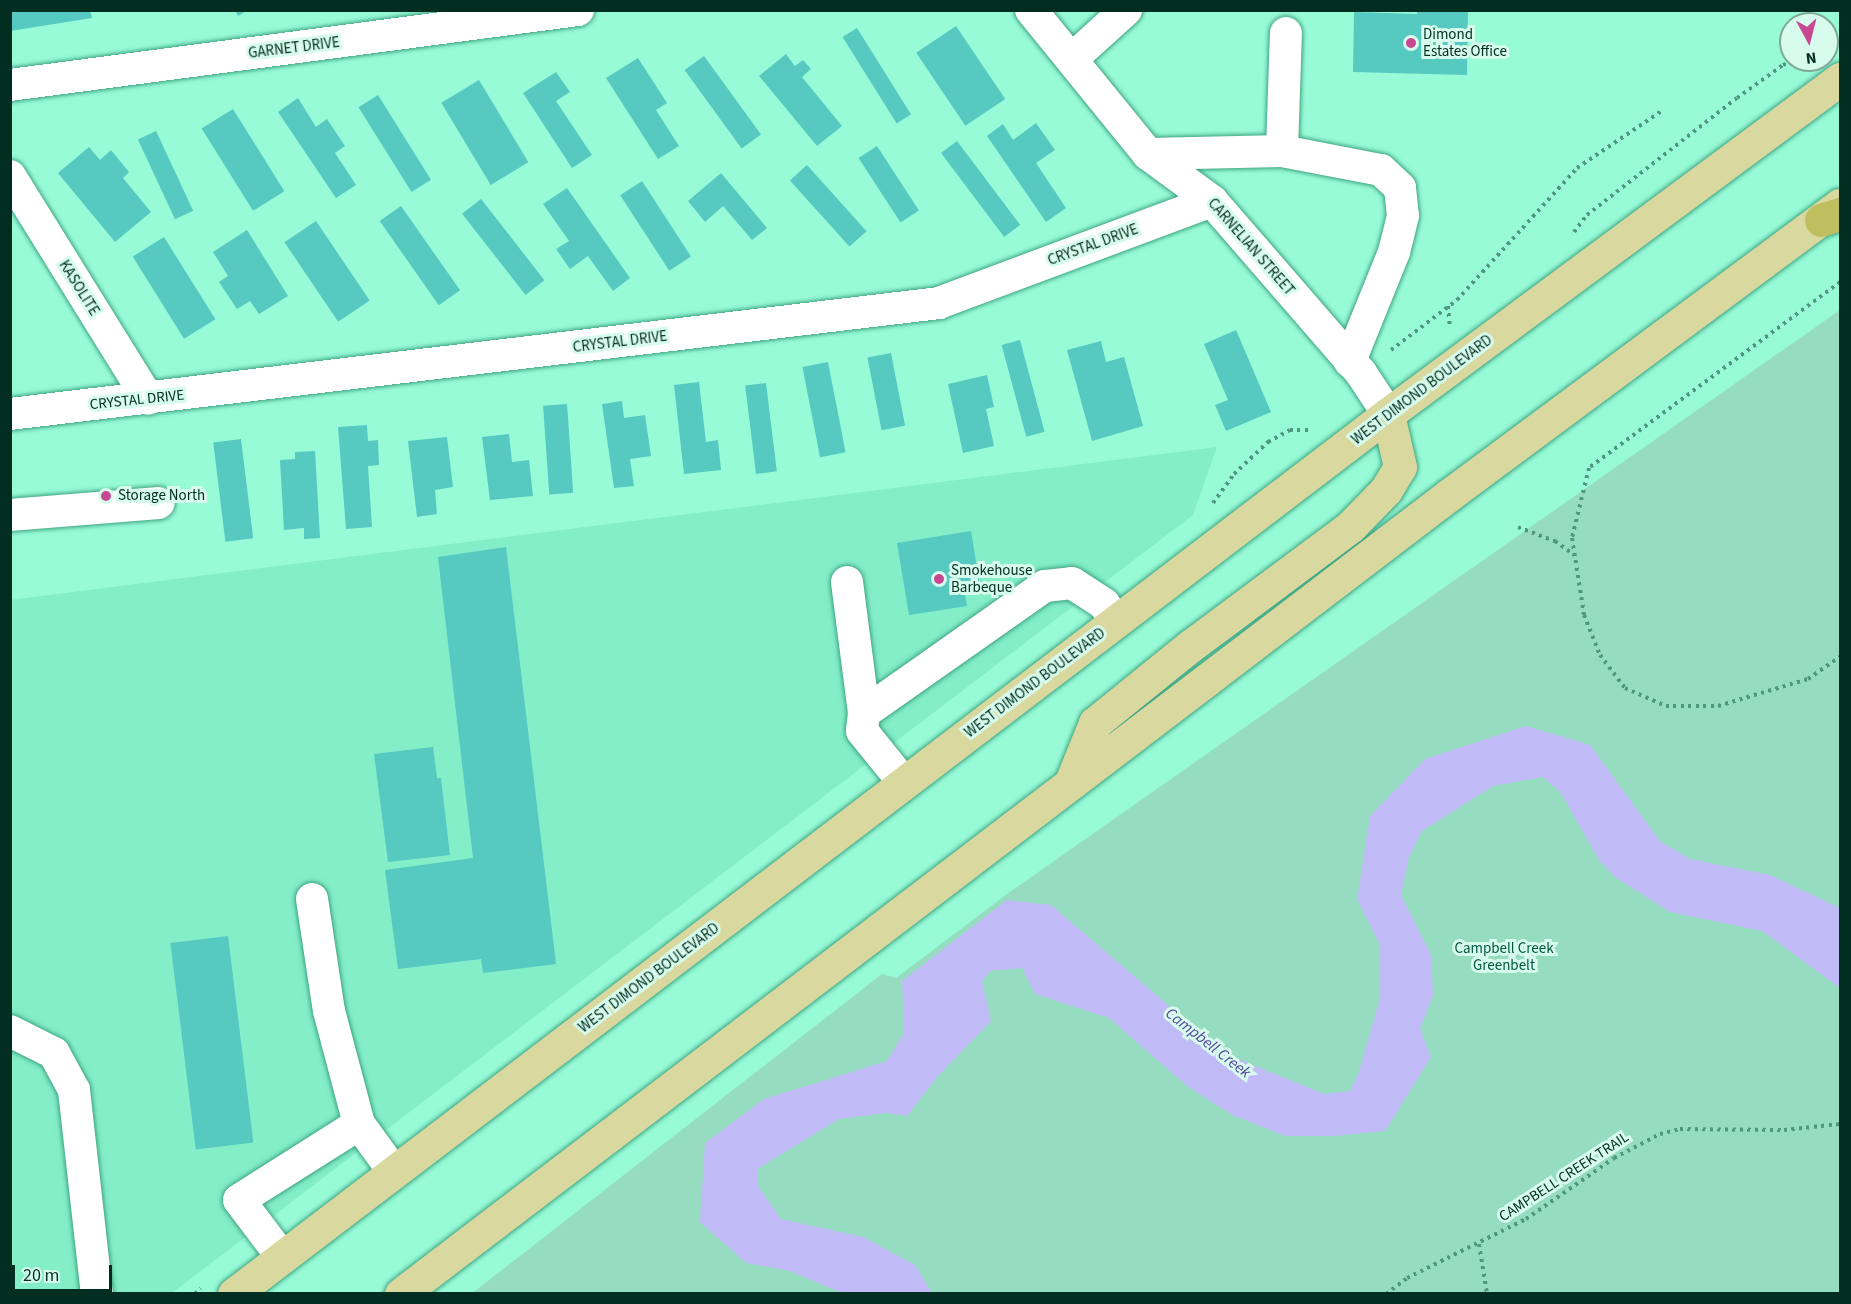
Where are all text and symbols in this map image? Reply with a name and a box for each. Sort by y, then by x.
north arrow [1779,12,1839,72]
place label: Dimond Estates Office [1423,25,1507,60]
street label: GARNET DRIVE [247,33,341,63]
marker: Dimond Estates Office [1404,36,1418,50]
text: N [1804,46,1818,69]
street label: CARNELIAN STREET [1204,195,1298,299]
street label: CRYSTAL DRIVE [1045,220,1141,270]
street label: KASOLITE [55,257,103,319]
street label: CRYSTAL DRIVE [572,327,668,357]
street label: WEST DIMOND BOULEVARD [1348,331,1496,449]
street label: CRYSTAL DRIVE [89,386,185,414]
place label: Storage North [118,487,205,505]
marker: Storage North [99,489,113,503]
place label: Smokehouse Barbeque [951,561,1032,596]
marker: Smokehouse Barbeque [932,572,946,586]
street label: WEST DIMOND BOULEVARD [961,624,1109,742]
street label: WEST DIMOND BOULEVARD [575,919,723,1037]
park label: Campbell Creek Greenbelt [1454,939,1554,974]
water label: Campbell Creek [1161,1004,1255,1082]
street label: CAMPBELL CREEK TRAIL [1496,1128,1632,1226]
scale bar [15,1253,116,1291]
text: 20 m [23,1263,59,1288]

